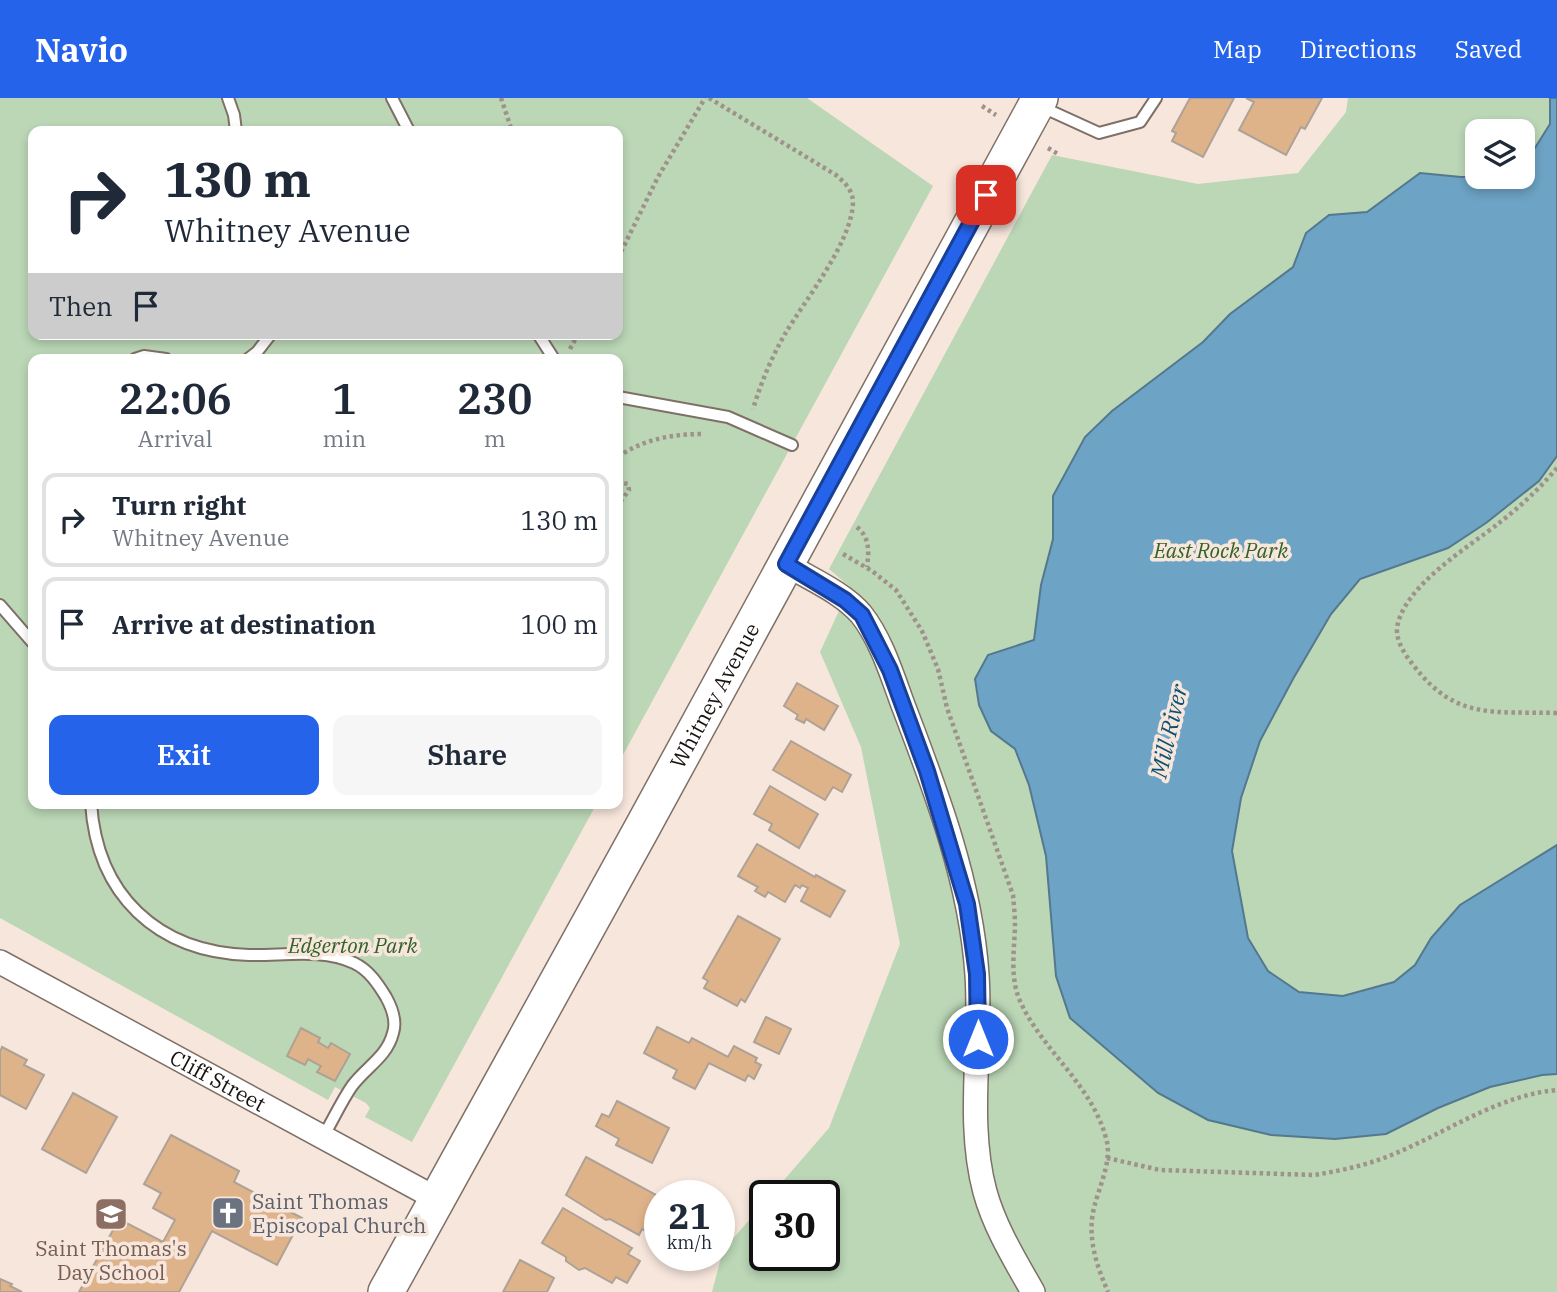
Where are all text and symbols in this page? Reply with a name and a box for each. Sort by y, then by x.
text: Navio [35,28,128,71]
text: Map [1213,33,1262,65]
text: Directions [1300,33,1417,65]
text: Saved [1455,33,1522,65]
map controls [1465,119,1535,189]
button: layers [1465,119,1535,189]
text: 130 m [164,147,311,210]
icon: right [49,154,140,245]
pin [956,165,1016,225]
icon: arrive [967,176,1005,214]
text: Whitney Avenue [164,209,411,251]
icon: arrive [127,287,165,325]
text: Then [49,289,113,323]
text: 22:06 [119,371,232,426]
text: 1 [332,371,357,426]
text: 230 [457,371,532,426]
text: Arrival [138,423,213,453]
text: min [322,423,366,453]
text: m [484,423,506,453]
text: Turn right [112,488,246,522]
icon: right [53,501,91,539]
text: 130 m [520,503,598,537]
text: Whitney Avenue [112,522,289,552]
park label: East Rock Park [1153,536,1289,564]
icon: arrive [53,605,91,643]
text: Arrive at destination [112,607,376,641]
text: 100 m [520,607,598,641]
street label: Whitney Avenue [663,618,765,773]
water label: Mill River [1142,680,1194,782]
button: Exit [49,715,319,795]
button: Share [333,715,602,795]
park label: Edgerton Park [287,931,419,959]
position arrow [941,1002,1015,1076]
street label: Cliff Street [165,1043,271,1118]
speed limit sign: 30 [749,1180,840,1271]
place label: Saint Thomas Episcopal Church [252,1187,426,1239]
text: 21 [668,1193,711,1239]
church icon: Saint Thomas Episcopal Church [209,1194,247,1232]
school or university icon: Saint Thomas's Day School [92,1195,130,1233]
text: km/h [667,1231,712,1254]
place label: Saint Thomas's Day School [35,1234,187,1286]

